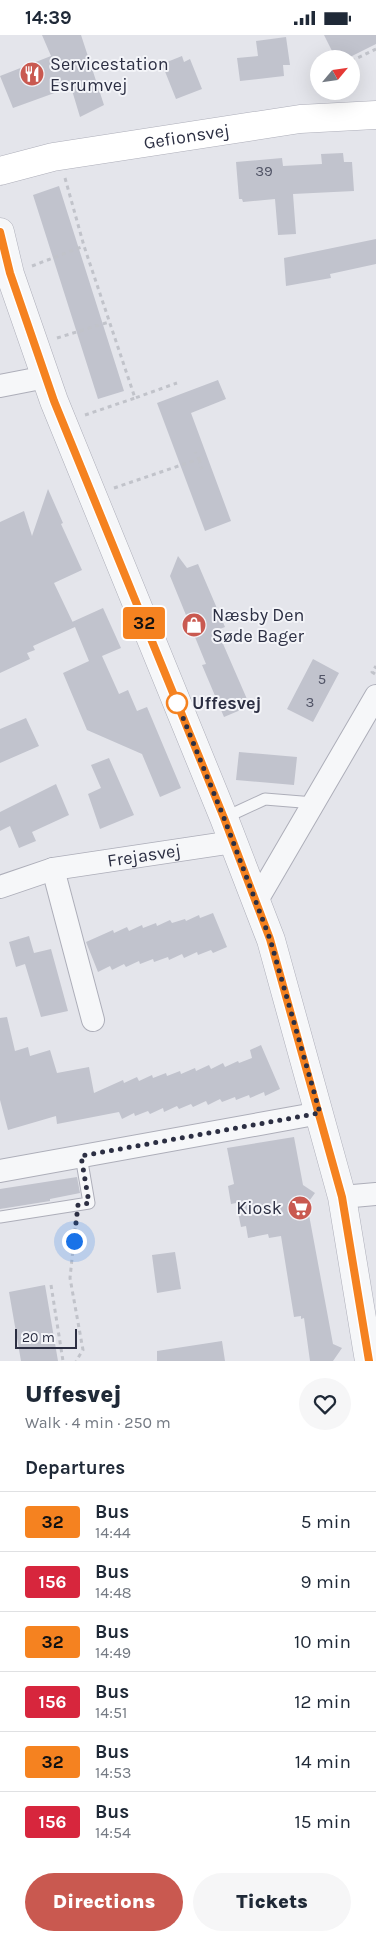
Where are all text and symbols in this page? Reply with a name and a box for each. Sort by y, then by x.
text: 14:39 [25,7,72,29]
north arrow [310,50,360,100]
map controls [310,50,360,100]
place label: Servicestation Esrumvej [50,53,169,96]
restaurant icon: Servicestation Esrumvej [19,61,45,87]
street label: Gefionsvej [142,119,231,154]
house number: 39 [255,162,273,180]
place label: Næsby Den Søde Bager [212,604,304,647]
line badge: 32 [122,607,166,639]
text: 32 [133,612,155,634]
shop icon: Næsby Den Søde Bager [181,612,207,638]
house number: 5 [318,670,326,688]
marker: Uffesvej [166,692,188,714]
place label: Uffesvej [192,692,262,714]
house number: 3 [306,693,314,711]
street label: Frejasvej [106,839,182,872]
supermarket icon: Kiosk [287,1195,313,1221]
place label: Kiosk [236,1197,282,1219]
your location [62,1229,87,1254]
scale bar [15,1326,78,1349]
text: 20 m [22,1329,55,1346]
button: heart [299,1378,351,1430]
text: Uffesvej [25,1380,122,1408]
text: Walk · 4 min · 250 m [25,1413,171,1432]
text: Departures [25,1457,125,1479]
text: Bus [95,1501,129,1523]
text: 32 [41,1511,64,1533]
text: 5 min [301,1511,351,1533]
text: 14:44 [95,1523,131,1542]
text: Bus [95,1561,129,1583]
text: 156 [39,1571,66,1593]
text: 9 min [301,1571,351,1593]
text: 14:48 [95,1583,132,1602]
text: Bus [95,1621,129,1643]
text: 32 [41,1631,64,1653]
text: 10 min [294,1631,351,1653]
text: 14:49 [95,1643,131,1662]
text: Bus [95,1681,129,1703]
text: 156 [39,1691,66,1713]
text: 12 min [294,1691,351,1713]
text: 14:51 [95,1703,127,1722]
text: Bus [95,1741,129,1763]
text: 32 [41,1751,64,1773]
text: 14 min [295,1751,351,1773]
text: 14:53 [95,1763,131,1782]
text: Bus [95,1801,129,1823]
text: 156 [39,1811,66,1833]
text: 15 min [295,1811,351,1833]
text: 14:54 [95,1823,131,1842]
button: Directions [25,1873,183,1931]
button: Tickets [193,1873,351,1931]

